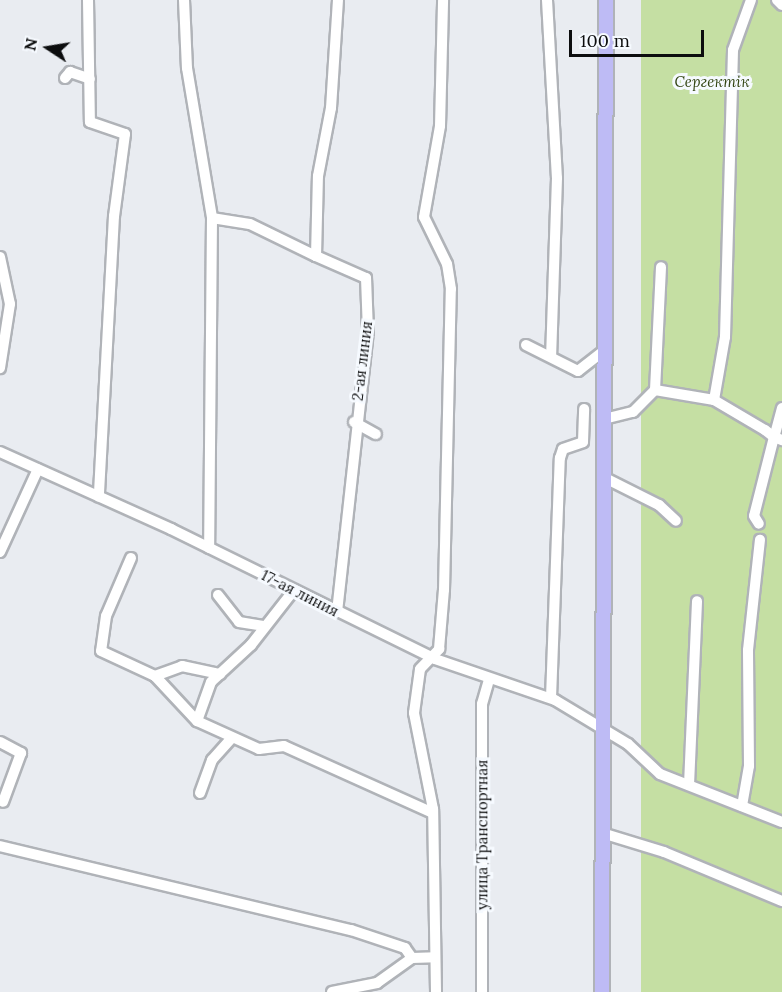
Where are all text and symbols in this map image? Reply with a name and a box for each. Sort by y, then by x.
north arrow [18,18,78,78]
scale bar [572,18,707,56]
text: 100 m [580,29,630,52]
text: N [19,36,41,52]
park label: Сергектік [674,73,750,91]
street label: 2-ая линия [348,320,376,402]
street label: 17-ая линия [258,566,342,620]
street label: улица Транспортная [473,760,491,910]

